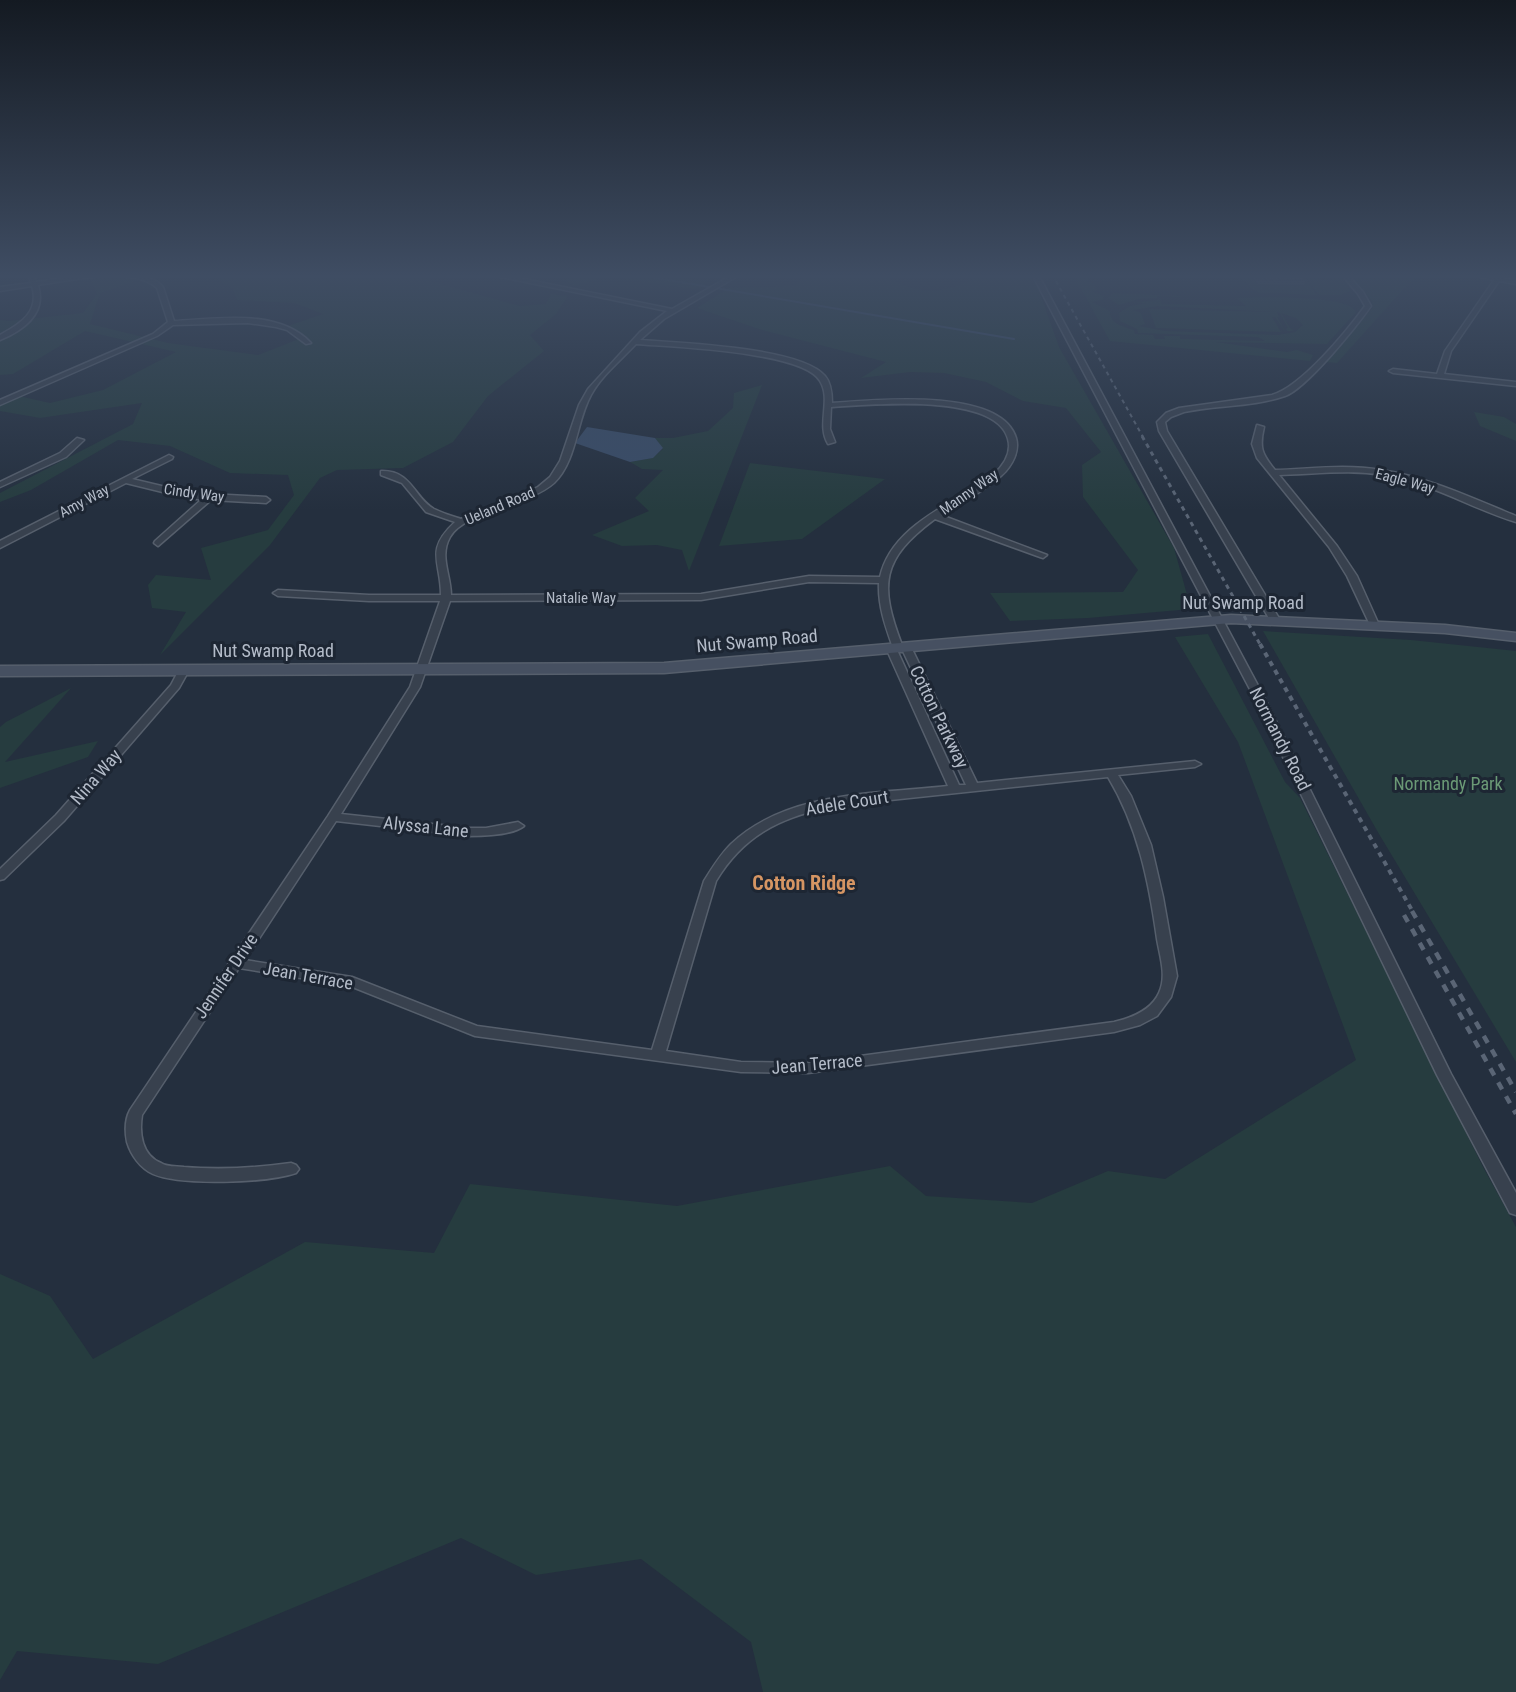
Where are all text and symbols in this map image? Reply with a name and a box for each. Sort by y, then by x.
street label: Eagle Way [1373,464,1437,498]
street label: Manny Way [936,465,1002,519]
street label: Amy Way [56,480,112,522]
street label: Cindy Way [163,480,225,506]
street label: Ueland Road [462,483,538,529]
street label: Natalie Way [546,589,616,607]
street label: Nut Swamp Road [1182,592,1304,613]
street label: Nut Swamp Road [695,625,818,656]
street label: Nut Swamp Road [212,640,334,661]
street label: Cotton Parkway [906,662,974,772]
street label: Normandy Road [1245,684,1316,794]
street label: Nina Way [66,744,126,809]
park label: Normandy Park [1393,773,1503,794]
street label: Adele Court [804,786,890,819]
street label: Alyssa Lane [382,812,470,841]
district label: Cotton Ridge [752,871,856,895]
street label: Jennifer Drive [189,929,262,1022]
street label: Jean Terrace [261,957,355,994]
street label: Jean Terrace [771,1049,863,1078]

